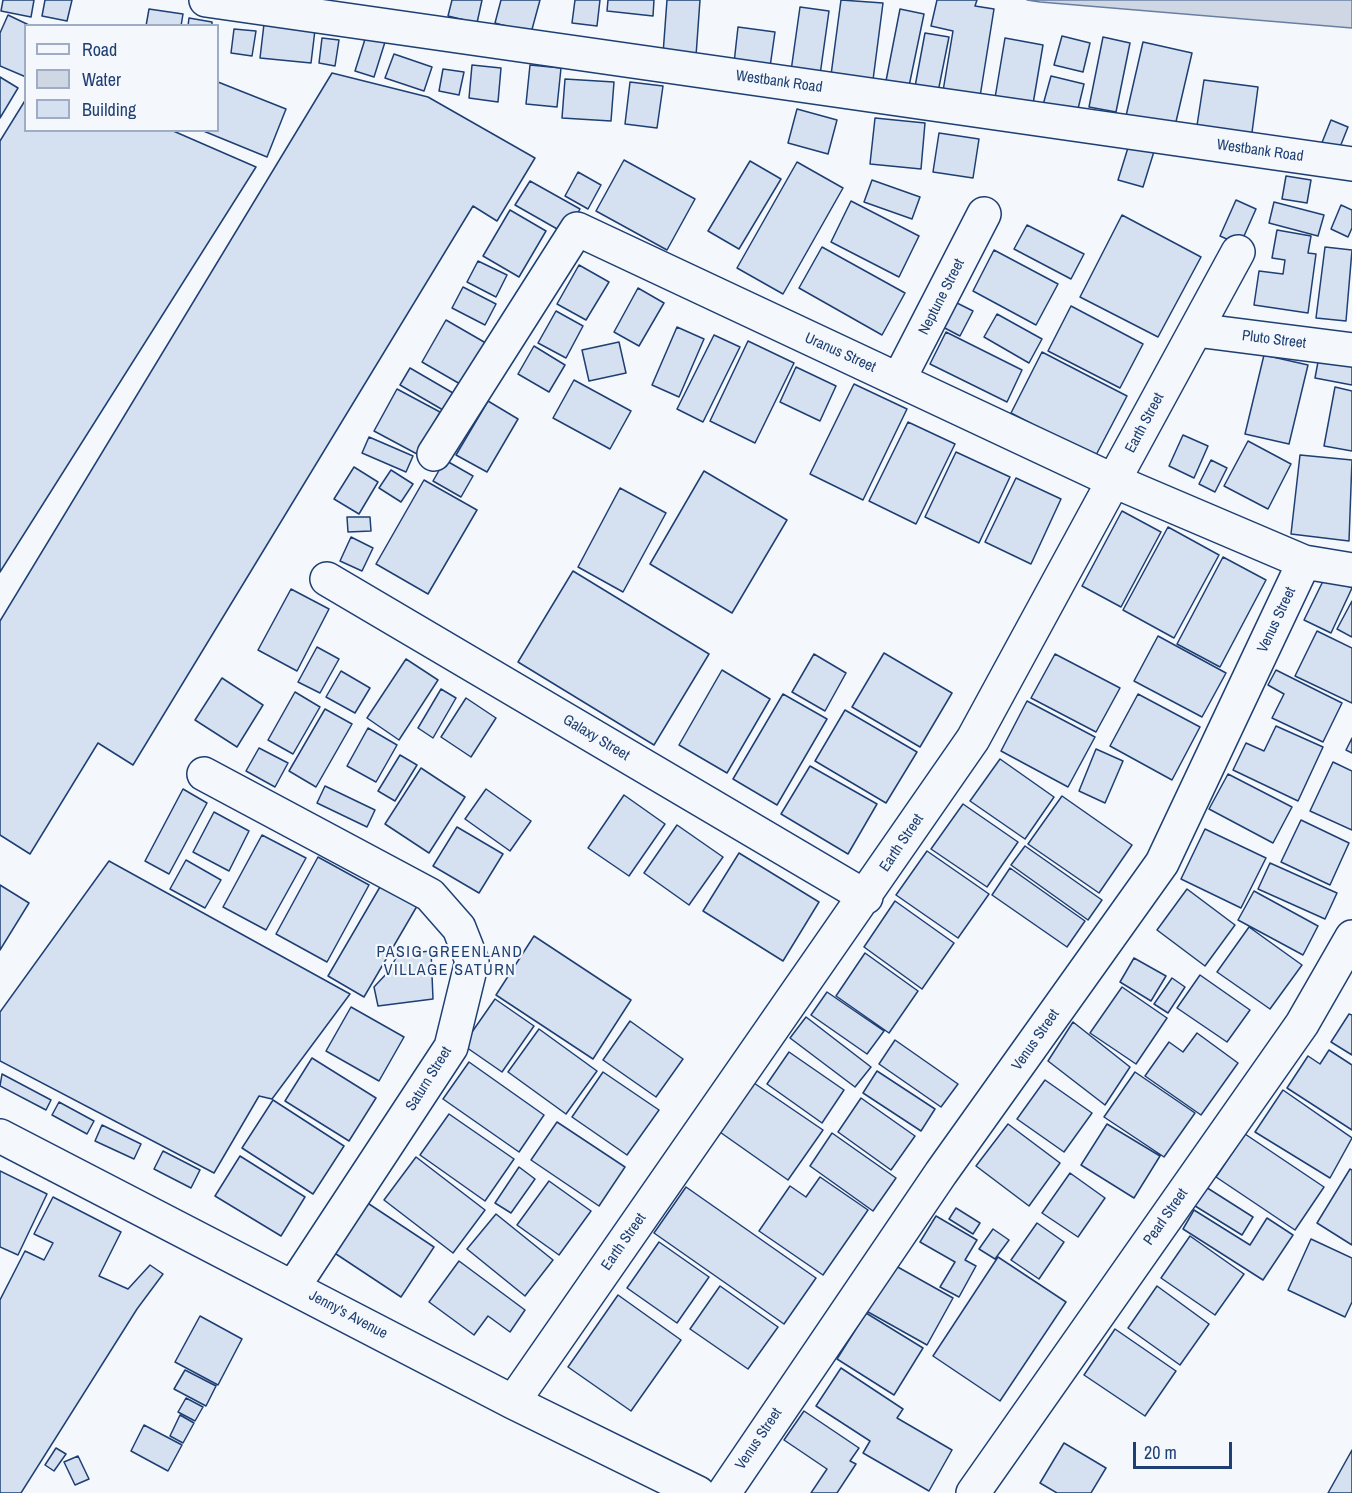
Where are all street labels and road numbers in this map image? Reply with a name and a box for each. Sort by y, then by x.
street label: Westbank Road [735,67,823,97]
street label: Westbank Road [1216,136,1304,166]
street label: Neptune Street [915,256,969,338]
street label: Pluto Street [1241,327,1307,353]
street label: Uranus Street [802,329,878,377]
street label: Earth Street [1122,390,1168,456]
street label: Venus Street [1254,584,1300,656]
street label: Galaxy Street [559,711,633,765]
street label: Earth Street [876,811,928,875]
street label: Venus Street [1008,1006,1064,1074]
street label: Saturn Street [402,1043,456,1115]
street label: Pearl Street [1140,1185,1192,1249]
street label: Earth Street [598,1210,650,1274]
street label: Jenny's Avenue [306,1287,390,1343]
street label: Venus Street [732,1405,786,1473]

